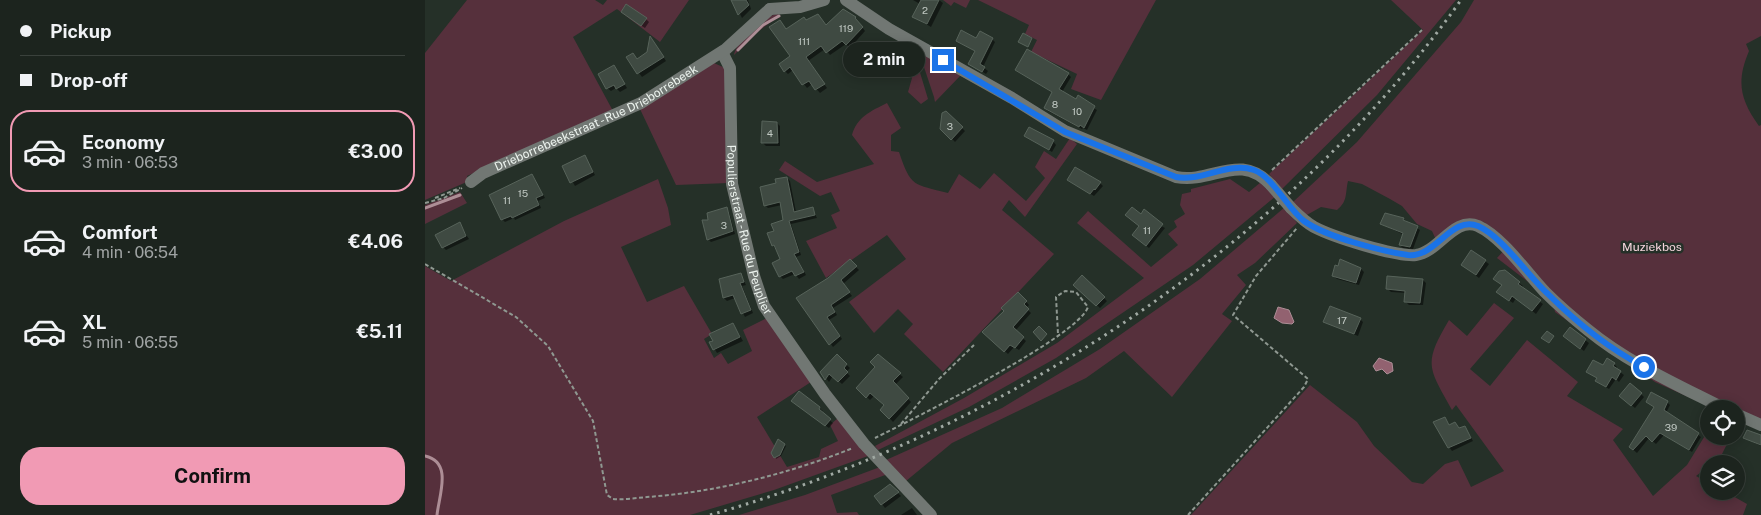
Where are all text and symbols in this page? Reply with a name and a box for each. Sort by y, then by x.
house number: 2 [922,4,928,16]
text: Pickup [50,20,112,42]
house number: 119 [839,22,853,34]
house number: 111 [798,35,810,47]
callout: 2 min [843,42,925,78]
route end [932,49,954,71]
text: 2 min [863,50,905,69]
street label: Drieborrebeekstraat - Rue Drieborrebeek [492,62,701,174]
text: Drop-off [50,69,127,91]
house number: 8 [1052,98,1058,110]
house number: 10 [1072,105,1082,117]
house number: 3 [947,120,953,132]
house number: 4 [767,127,773,139]
icon: car [22,129,67,174]
text: Economy [82,131,165,153]
text: €3.00 [348,140,403,162]
street label: Populierstraat - Rue du Peuplier [724,145,775,318]
text: 3 min · 06:53 [82,153,178,172]
house number: 15 [518,187,528,199]
house number: 11 [503,194,511,206]
icon: car [22,219,67,264]
house number: 3 [721,219,727,231]
text: Comfort [82,221,158,243]
house number: 11 [1143,224,1151,236]
text: €4.06 [348,230,403,252]
park label: Muziekbos [1622,240,1682,254]
text: 4 min · 06:54 [82,243,178,262]
icon: car [22,309,67,354]
text: XL [82,311,107,333]
house number: 17 [1337,314,1347,326]
text: €5.11 [356,320,403,342]
text: 5 min · 06:55 [82,333,178,352]
route start [1633,356,1655,378]
map controls [1700,400,1745,500]
button: locate [1700,400,1745,445]
house number: 39 [1665,421,1677,433]
button: Confirm [20,447,405,505]
button: layers [1700,455,1745,500]

